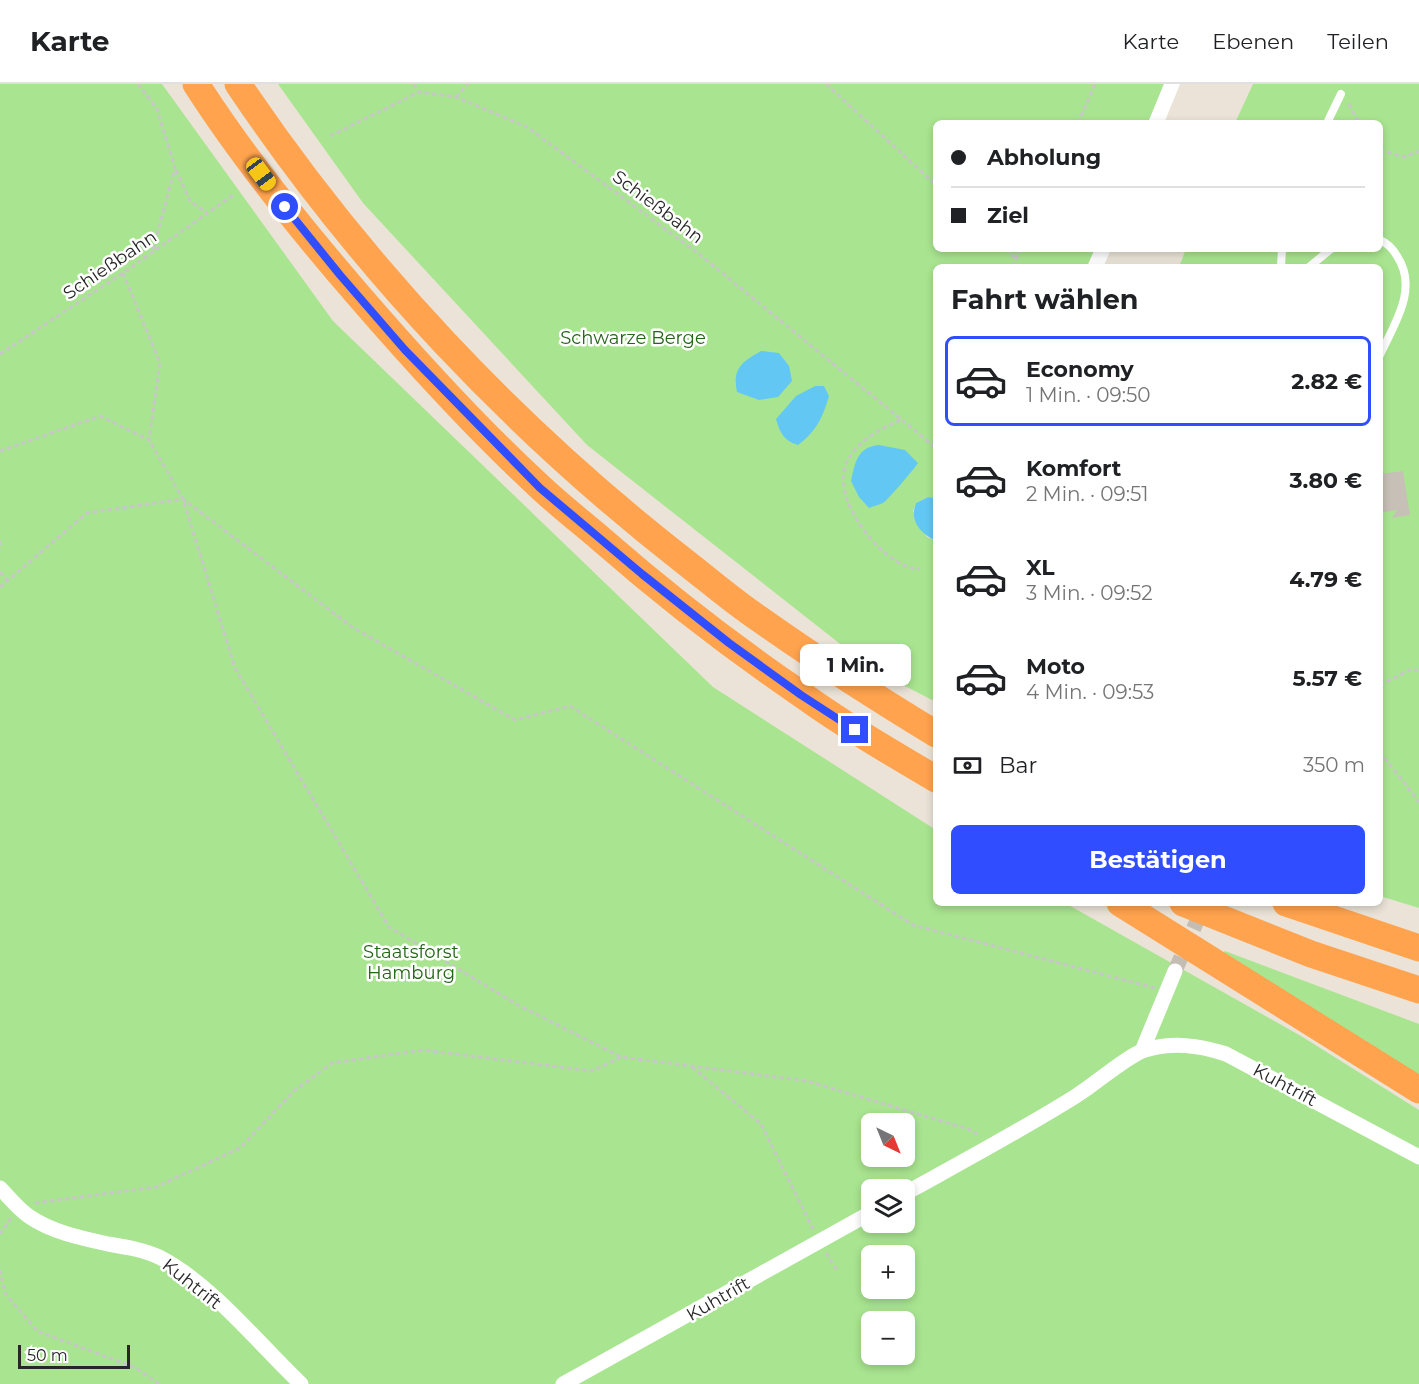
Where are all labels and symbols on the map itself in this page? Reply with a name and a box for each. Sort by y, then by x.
car [243,154,279,194]
street label: Schießbahn [608,166,708,248]
route start [271,193,298,220]
street label: Schießbahn [59,226,161,304]
park label: Schwarze Berge [560,327,706,349]
callout: 1 Min. [800,643,910,685]
route end [841,716,868,743]
park label: Staatsforst Hamburg [363,941,459,984]
street label: Kuhtrift [1249,1059,1321,1111]
north arrow [861,1113,915,1167]
street label: Kuhtrift [158,1254,226,1314]
street label: Kuhtrift [682,1272,754,1326]
scale bar [18,1342,130,1370]

